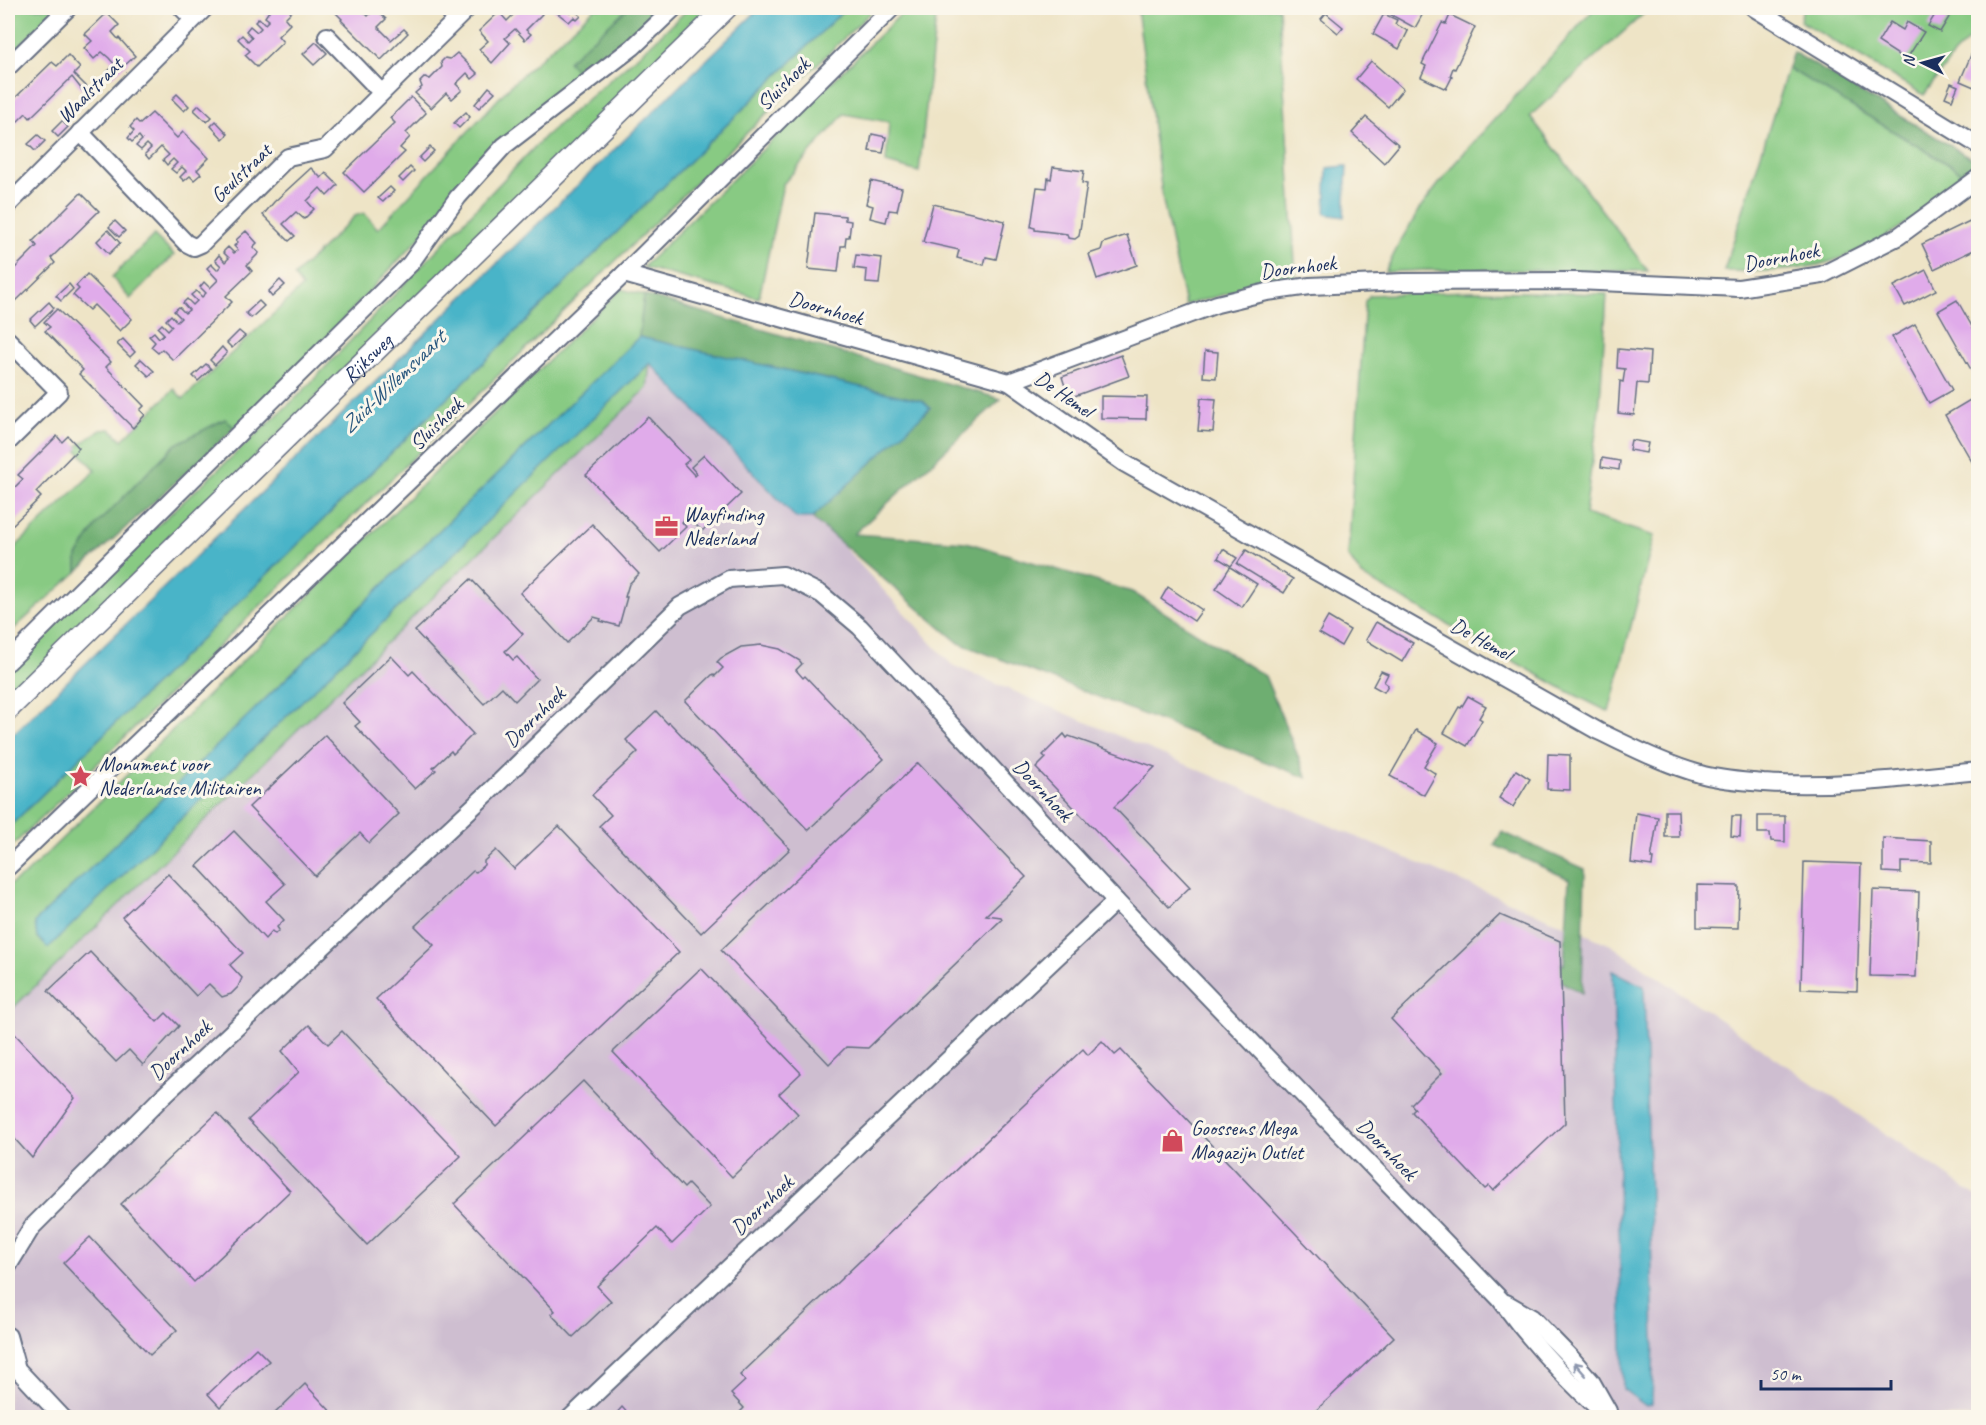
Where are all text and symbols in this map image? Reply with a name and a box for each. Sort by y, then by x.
north arrow [1893,33,1953,93]
street label: Waalstraat [52,50,130,128]
street label: Sluishoek [751,50,817,116]
text: N [1899,53,1920,68]
street label: Geulstraat [205,136,278,208]
street label: Doornhoek [1741,237,1823,277]
street label: Doornhoek [1259,249,1339,285]
street label: Doornhoek [786,285,868,332]
water label: Zuid-Willemsvaart [335,322,455,439]
street label: Rijksweg [337,327,399,388]
street label: De Hemel [1030,365,1101,425]
street label: Sluishoek [404,391,470,456]
place label: Wayfinding Nederland [684,501,765,551]
office icon: Wayfinding Nederland [653,513,679,539]
street label: De Hemel [1446,612,1519,668]
street label: Doornhoek [498,680,572,753]
place label: Monument voor Nederlandse Militairen [99,751,261,801]
street label: Doornhoek [1008,753,1080,828]
place icon: Monument voor Nederlandse Militairen [68,763,94,789]
street label: Doornhoek [143,1013,218,1085]
street label: Doornhoek [1351,1113,1424,1187]
place label: Goossens Mega Magazijn Outlet [1191,1115,1305,1165]
shop icon: Goossens Mega Magazijn Outlet [1160,1127,1186,1153]
street label: Doornhoek [725,1168,800,1240]
scale bar [1761,1353,1892,1391]
one-way arrow [1573,1361,1587,1376]
text: 50 m [1770,1363,1803,1385]

